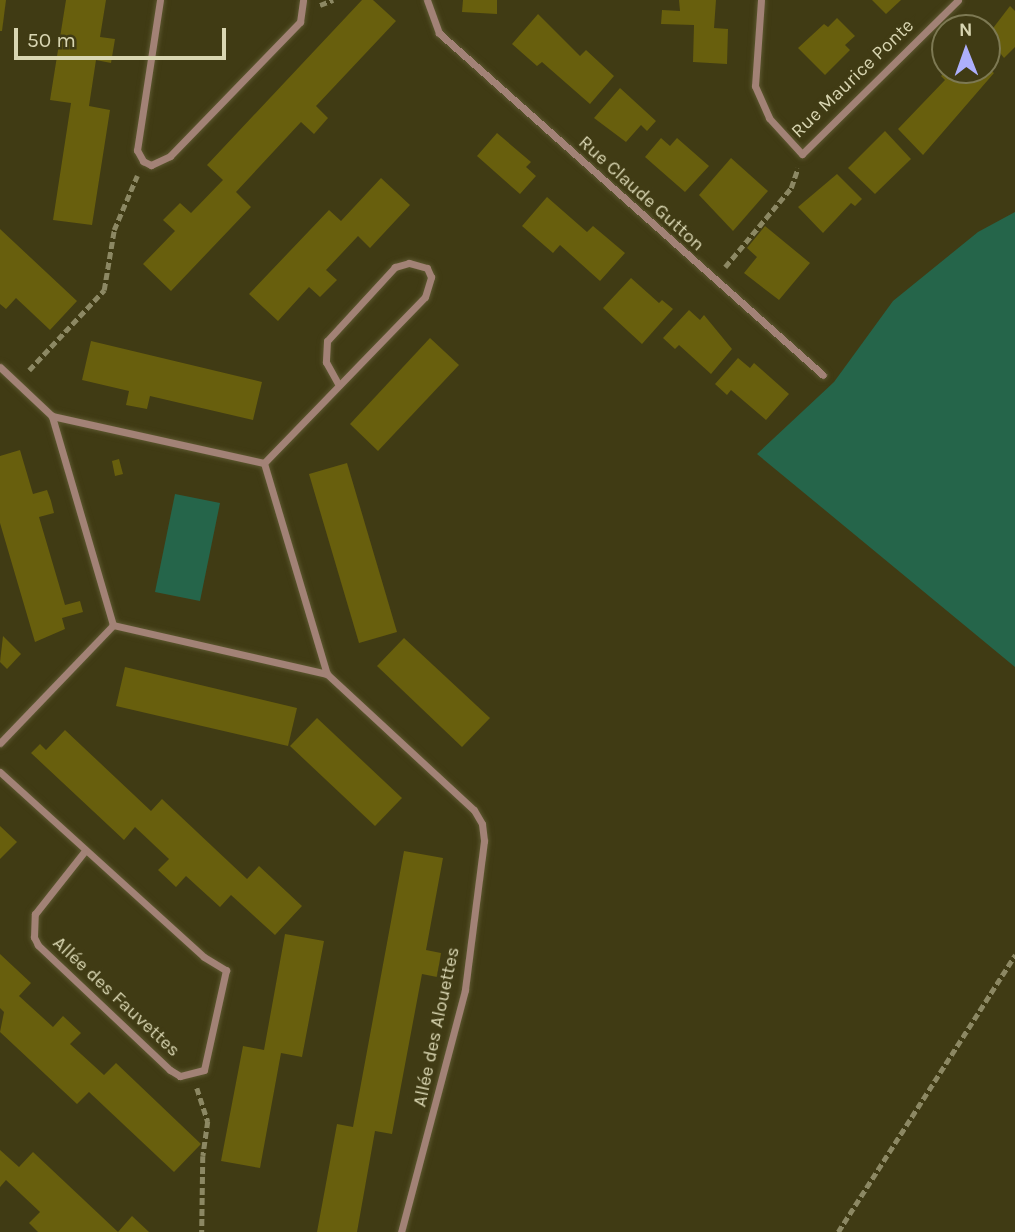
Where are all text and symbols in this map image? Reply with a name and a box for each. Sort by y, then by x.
scale bar [18,14,229,58]
north arrow [931,14,1001,84]
street label: Rue Maurice Ponte [787,15,919,143]
text: N [959,19,973,41]
text: 50 m [27,28,76,52]
street label: Rue Claude Gutton [573,131,709,257]
street label: Allée des Fauvettes [48,932,184,1062]
street label: Allée des Alouettes [409,945,465,1109]

